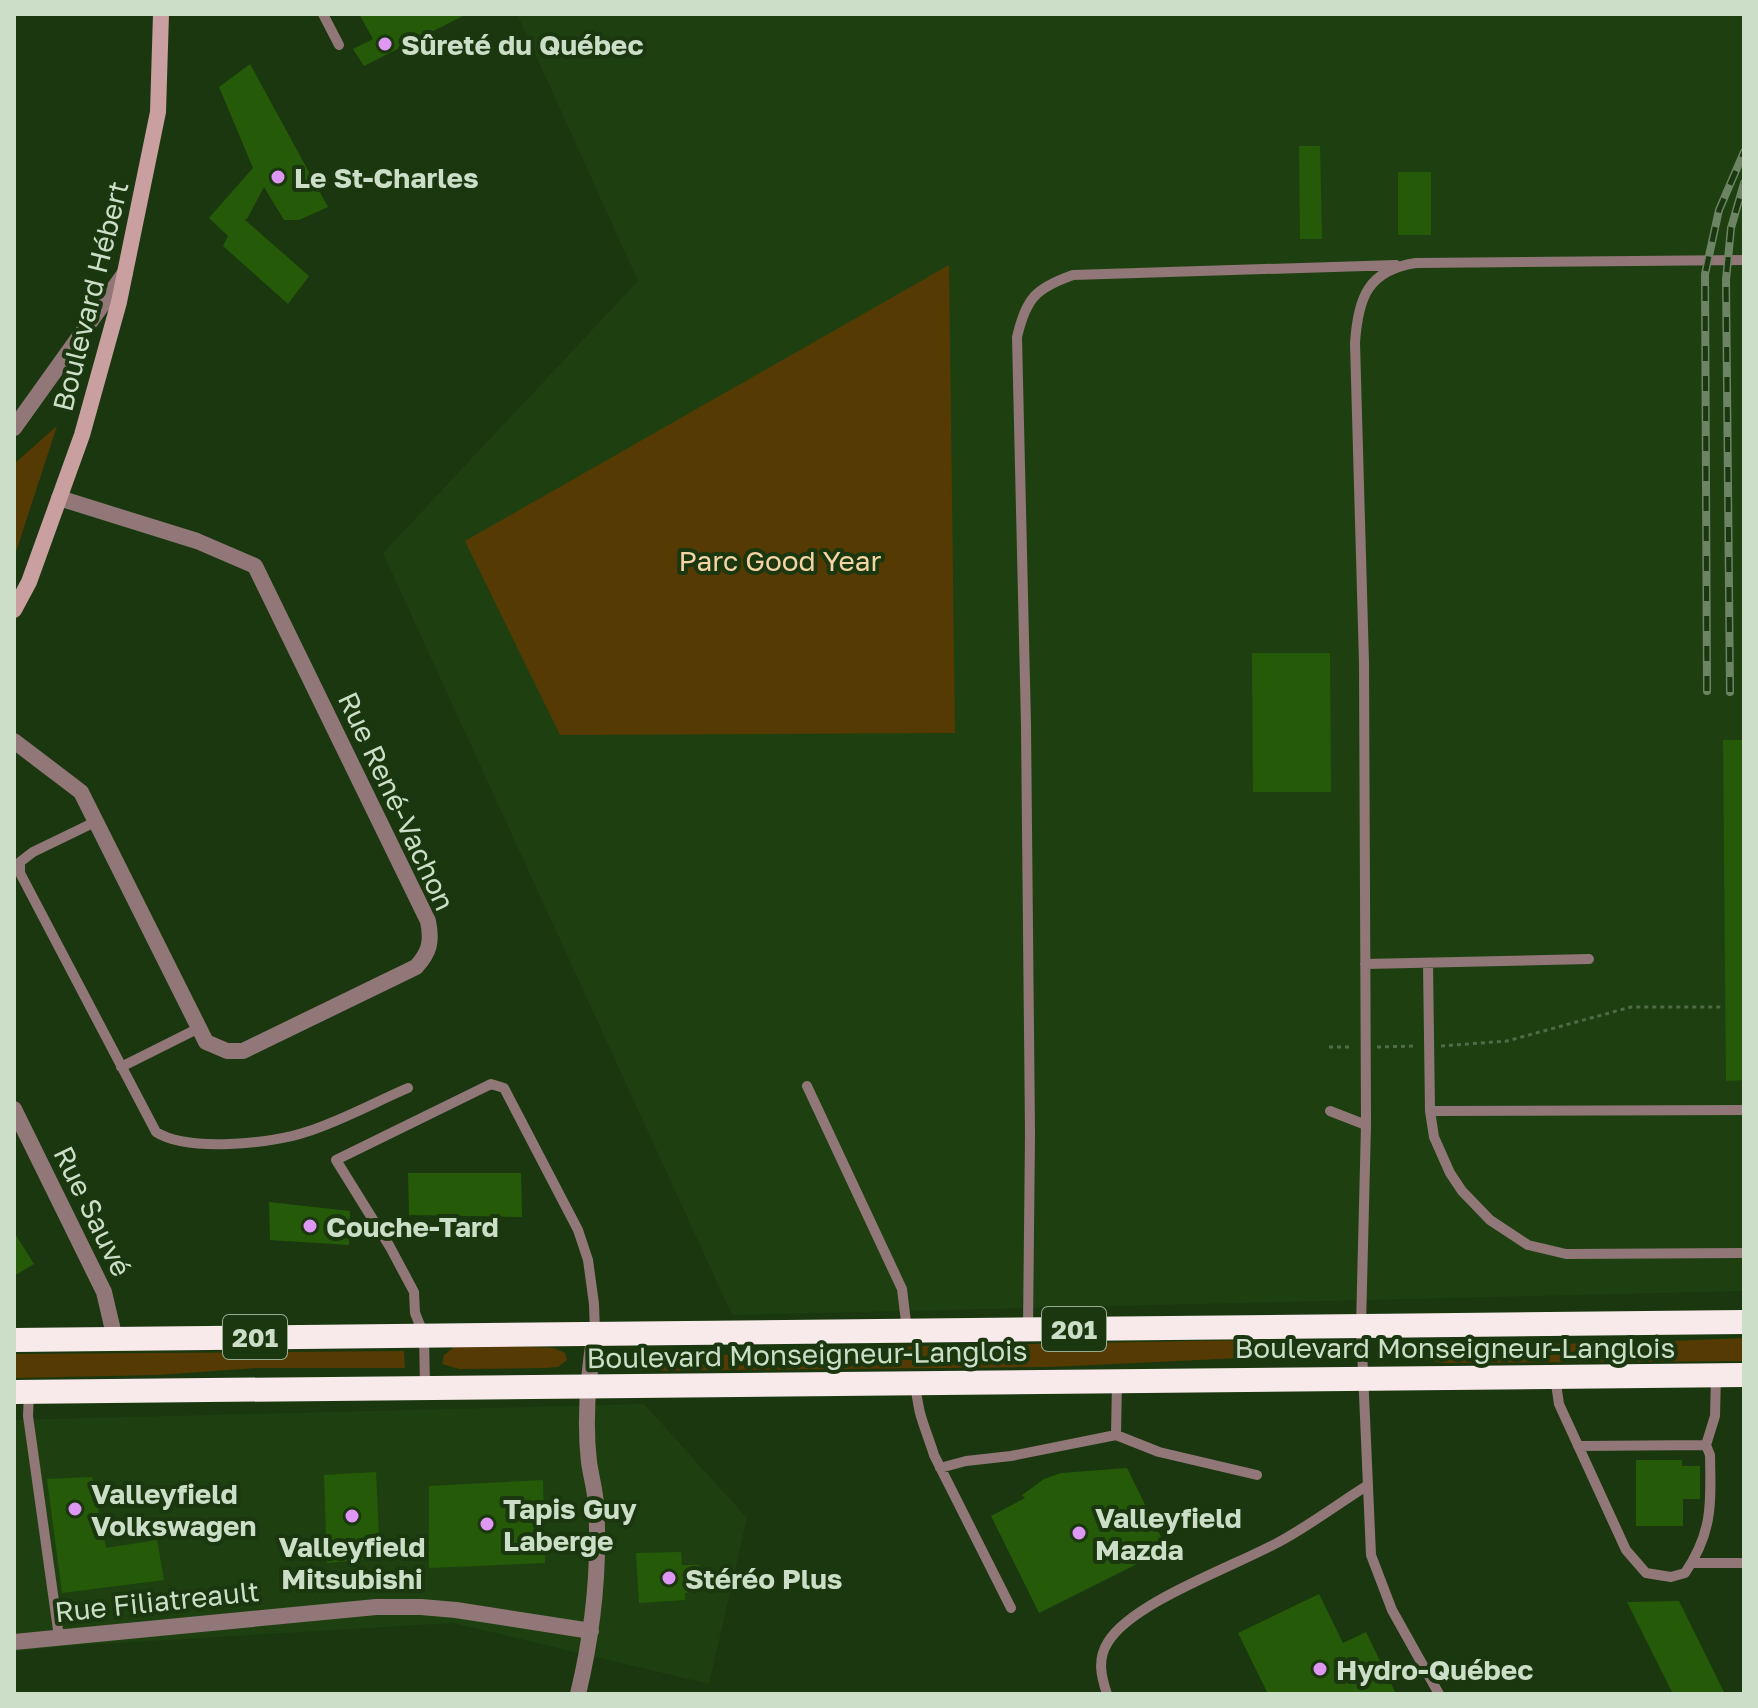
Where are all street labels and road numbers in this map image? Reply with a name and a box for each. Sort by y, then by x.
street label: Boulevard Hébert [45,177,135,415]
street label: Rue René-Vachon [332,687,462,915]
street label: Rue Sauvé [47,1141,139,1281]
road number: 201 [1042,1307,1106,1351]
road number: 201 [223,1315,287,1359]
street label: Boulevard Monseigneur-Langlois [1235,1331,1675,1364]
street label: Boulevard Monseigneur-Langlois [586,1334,1028,1374]
street label: Rue Filiatreault [53,1574,261,1628]

